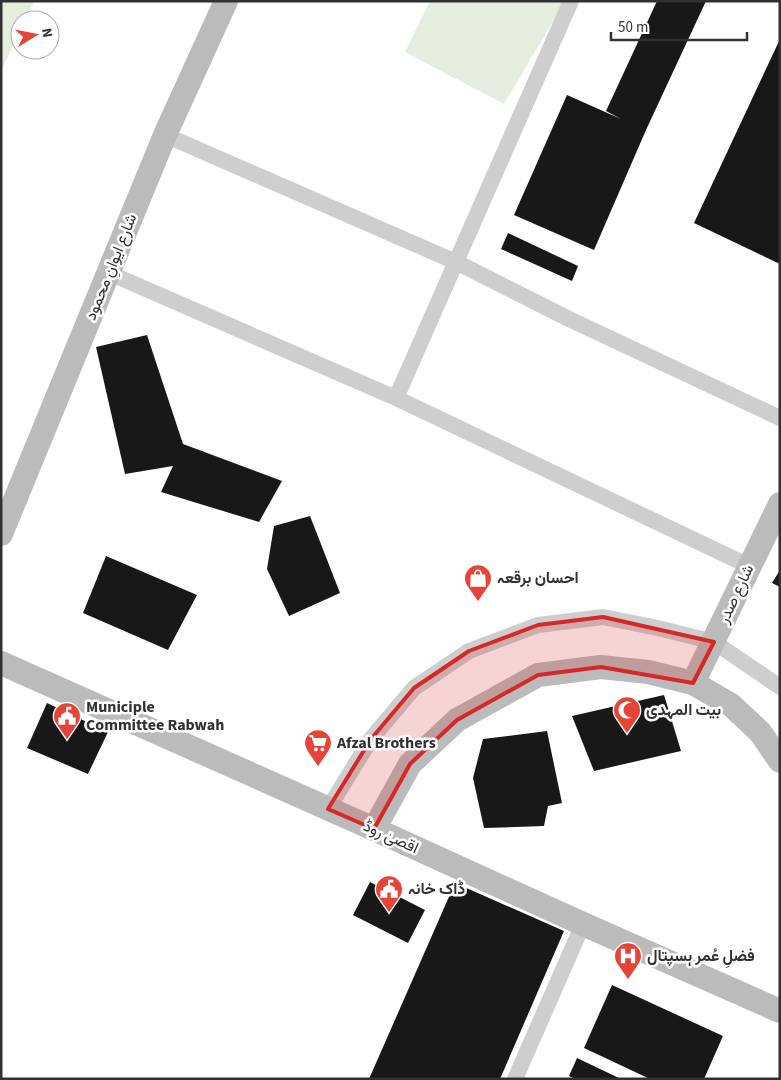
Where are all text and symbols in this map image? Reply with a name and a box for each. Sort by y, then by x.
north arrow [10,10,60,60]
scale bar [611,10,747,42]
text: 50 m [618,17,648,38]
text: N [36,27,57,39]
street label: شارع ایوانِ محمود [80,210,143,324]
street label: شارع صدر [712,561,759,628]
shop icon: احسان برقعہ [463,563,493,602]
place label: احسان برقعہ [497,567,579,589]
mosque icon: بیت المہدی [612,695,642,734]
place label: Municiple Committee Rabwah [86,696,224,736]
place label: بیت المہدی [646,699,721,721]
public building icon: Municiple Committee Rabwah [52,701,82,740]
supermarket icon: Afzal Brothers [303,728,333,767]
place label: Afzal Brothers [336,732,436,754]
street label: اقصیٰ روڈ [360,815,422,859]
public building icon: ڈاک خانہ [374,874,404,913]
place label: ڈاک خانہ [408,878,465,900]
hospital icon: فضلِ عُمر ہسپتال [613,941,643,980]
place label: فضلِ عُمر ہسپتال [647,945,755,969]

